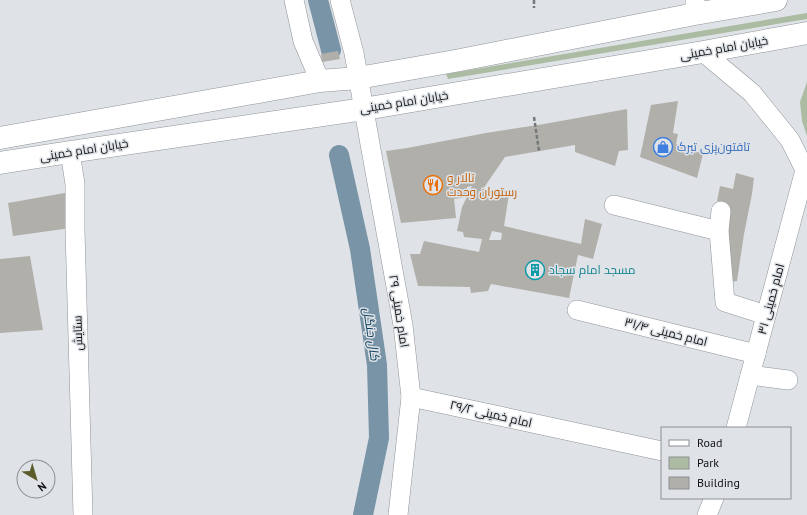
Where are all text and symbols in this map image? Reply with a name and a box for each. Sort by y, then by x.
street label: خیابان امام خمینی [679,32,769,64]
street label: خیابان امام خمینی [359,87,449,117]
street label: خیابان امام خمینی [39,135,129,165]
shop icon: تافتون‌پزی تبرک [652,136,674,158]
place label: تافتون‌پزی تبرک [677,139,751,156]
place label: تالار و رستوران وحدت [447,170,517,199]
restaurant icon: تالار و رستوران وحدت [422,174,444,196]
building icon: مسجد امام سجاد [524,259,546,281]
place label: مسجد امام سجاد [549,262,636,278]
street label: امام خمینی ۳۱ [754,262,788,336]
street label: امام خمینی ۲۹ [385,274,413,348]
water label: کال جنگل [359,306,384,363]
street label: امام خمینی ۳۱/۴ [623,314,709,350]
street label: ستایش [69,315,86,351]
street label: امام خمینی ۲۹/۲ [448,397,534,431]
legend [661,427,791,499]
text: Road [697,435,722,450]
text: Park [697,455,719,470]
north arrow [16,459,56,499]
text: Building [697,475,740,490]
text: N [35,479,49,495]

